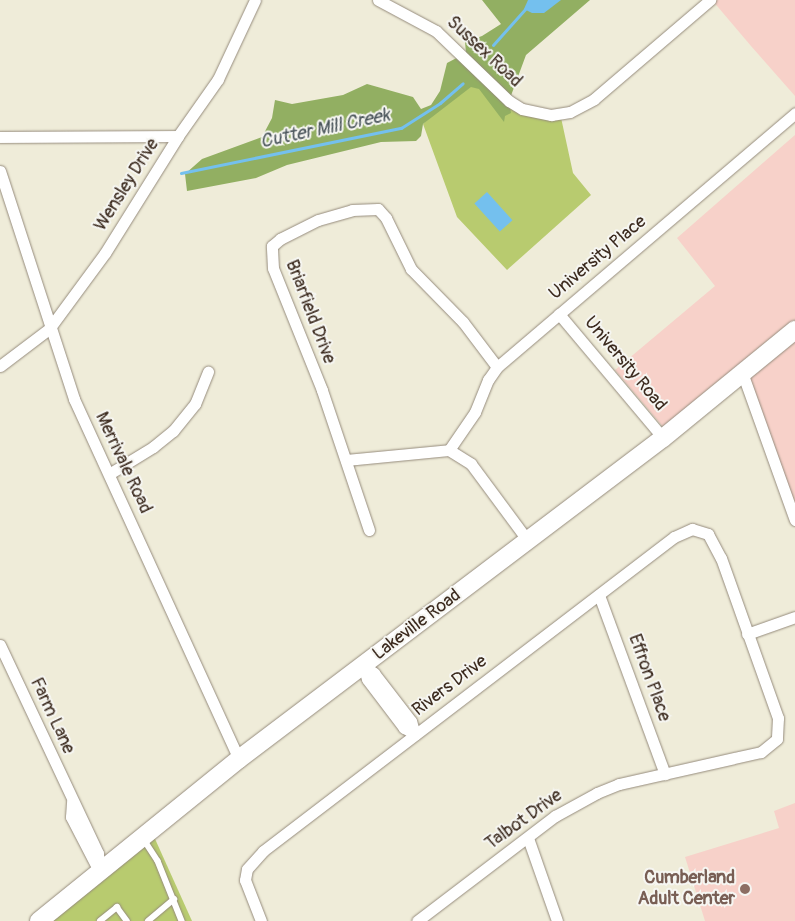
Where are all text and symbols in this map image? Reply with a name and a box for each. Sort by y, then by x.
street label: Sussex Road [442,12,526,92]
water label: Cutter Mill Creek [258,104,392,154]
street label: Wensley Drive [90,135,164,235]
street label: University Place [545,211,651,305]
street label: Briarfield Drive [280,257,340,367]
street label: University Road [579,312,671,416]
street label: Merrivale Road [90,409,156,517]
street label: Lakeville Road [369,585,465,665]
street label: Effron Place [623,631,675,725]
street label: Rivers Drive [408,651,492,721]
street label: Farm Lane [25,675,79,757]
street label: Talbot Drive [481,785,567,855]
place label: Cumberland Adult Center [638,868,735,911]
marker: Cumberland Adult Center [739,883,751,895]

